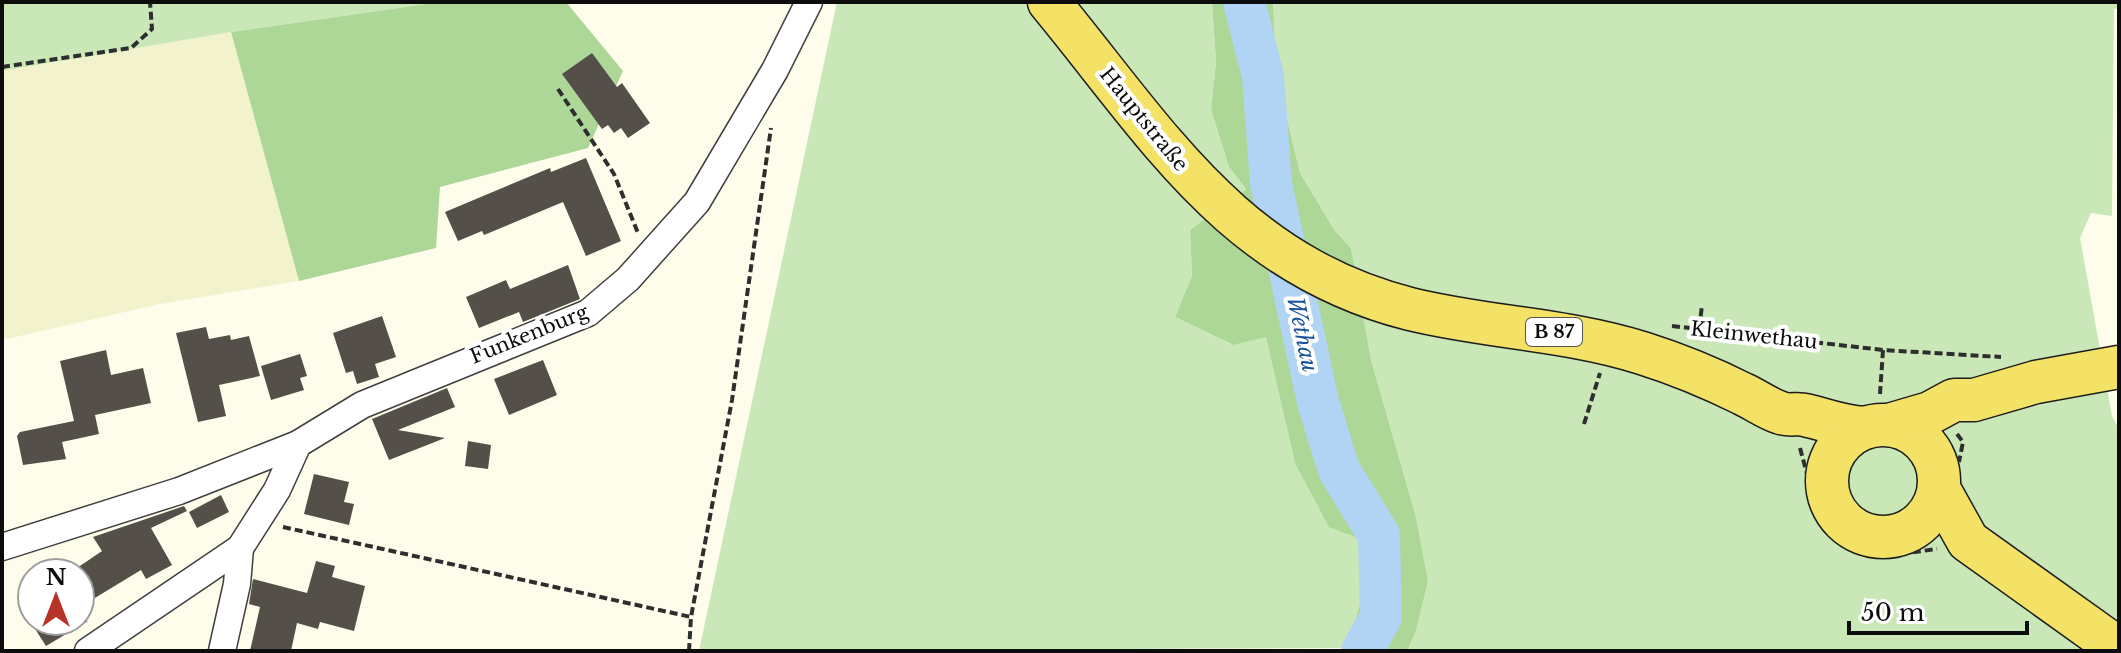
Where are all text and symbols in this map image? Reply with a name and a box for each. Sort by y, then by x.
street label: Hauptstraße [1095,62,1193,176]
water label: Wethau [1281,294,1324,374]
street label: Funkenburg [466,299,593,369]
street label: Kleinwethau [1689,316,1819,354]
road number: B 87 [1526,318,1582,346]
north arrow [16,557,96,637]
text: N [46,564,67,591]
scale bar [1849,585,2027,635]
text: 50 m [1861,598,1925,627]

